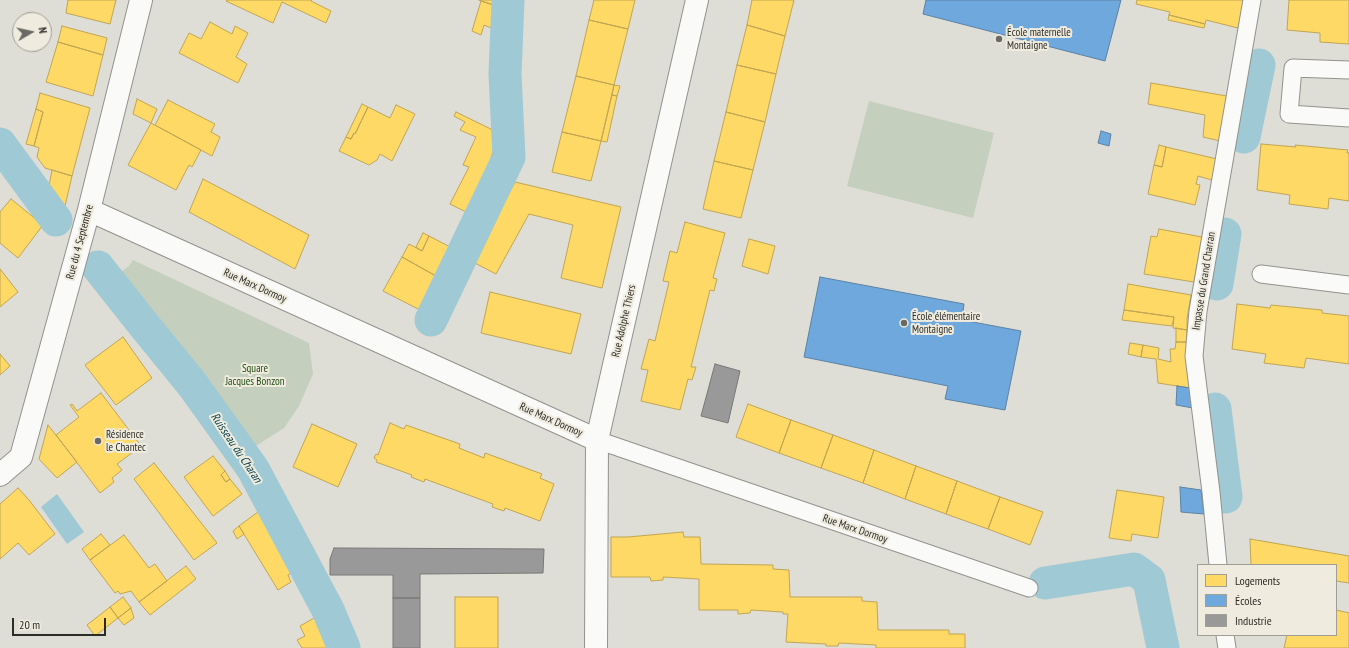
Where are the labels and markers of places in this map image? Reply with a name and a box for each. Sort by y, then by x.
place label: École maternelle Montaigne [1007,26,1071,52]
marker: École maternelle Montaigne [994,34,1004,44]
place label: École élémentaire Montaigne [912,310,980,336]
marker: École élémentaire Montaigne [899,318,909,328]
place label: Résidence le Chantec [106,428,146,454]
marker: Résidence le Chantec [93,436,103,446]

